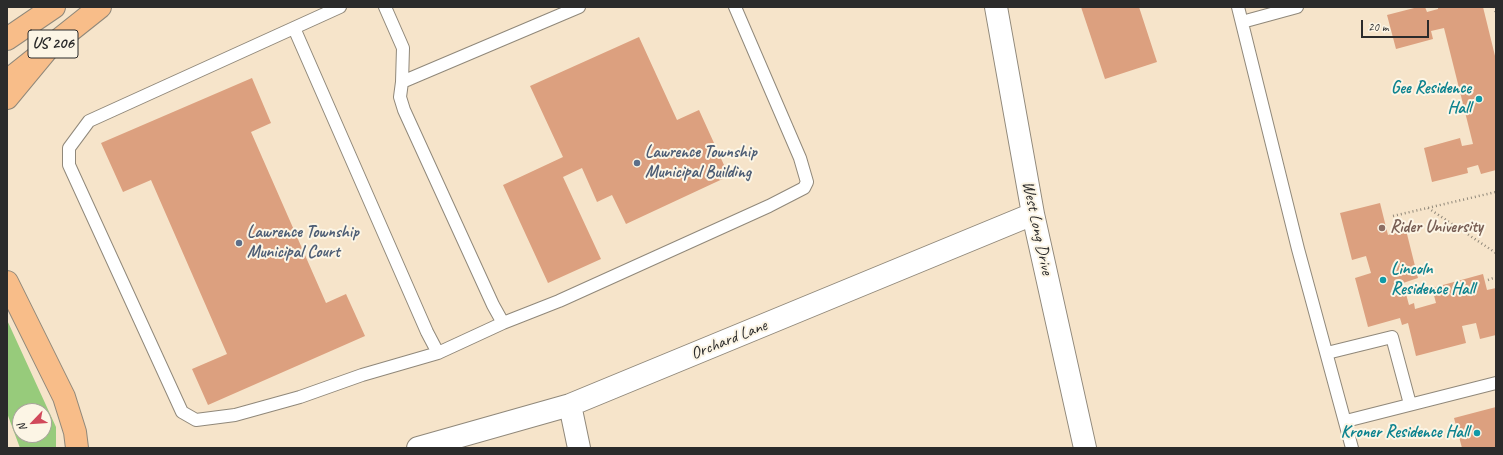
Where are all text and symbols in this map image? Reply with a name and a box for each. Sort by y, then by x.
scale bar [1363,12,1431,38]
text: 20 m [1368,19,1388,35]
road number: US 206 [28,30,78,58]
place label: Gee Residence Hall [1391,79,1471,119]
marker: Gee Residence Hall [1474,94,1484,104]
place label: Lawrence Township Municipal Building [645,143,757,183]
marker: Lawrence Township Municipal Building [632,158,642,168]
street label: West Long Drive [1017,179,1057,277]
place label: Rider University [1390,218,1483,238]
place label: Lawrence Township Municipal Court [247,223,359,263]
marker: Rider University [1377,223,1387,233]
marker: Lawrence Township Municipal Court [234,238,244,248]
place label: Lincoln Residence Hall [1391,260,1475,300]
marker: Lincoln Residence Hall [1378,275,1388,285]
street label: Orchard Lane [688,315,770,365]
north arrow [12,403,52,443]
text: N [14,422,30,434]
place label: Kroner Residence Hall [1341,423,1469,443]
marker: Kroner Residence Hall [1472,428,1482,438]

